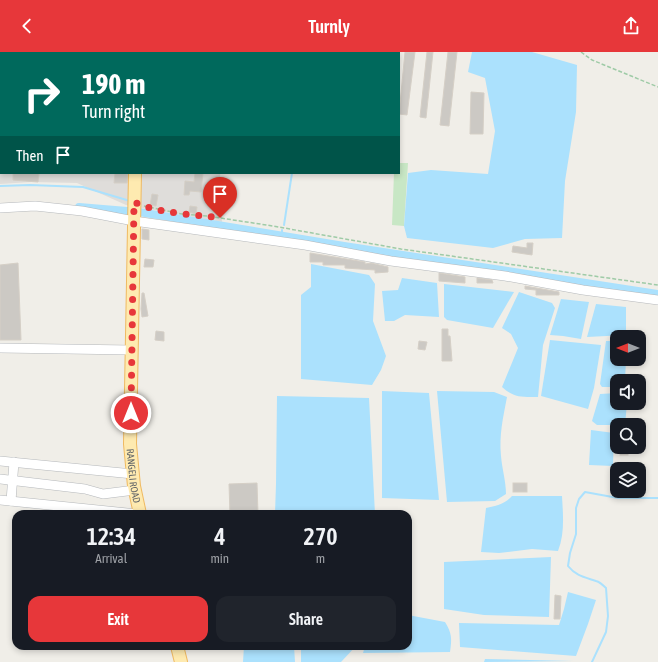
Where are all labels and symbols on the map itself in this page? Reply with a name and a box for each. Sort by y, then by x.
pin [203,177,237,218]
north arrow [610,330,646,366]
position arrow [110,392,152,434]
street label: RANGELI ROAD [125,448,143,504]

